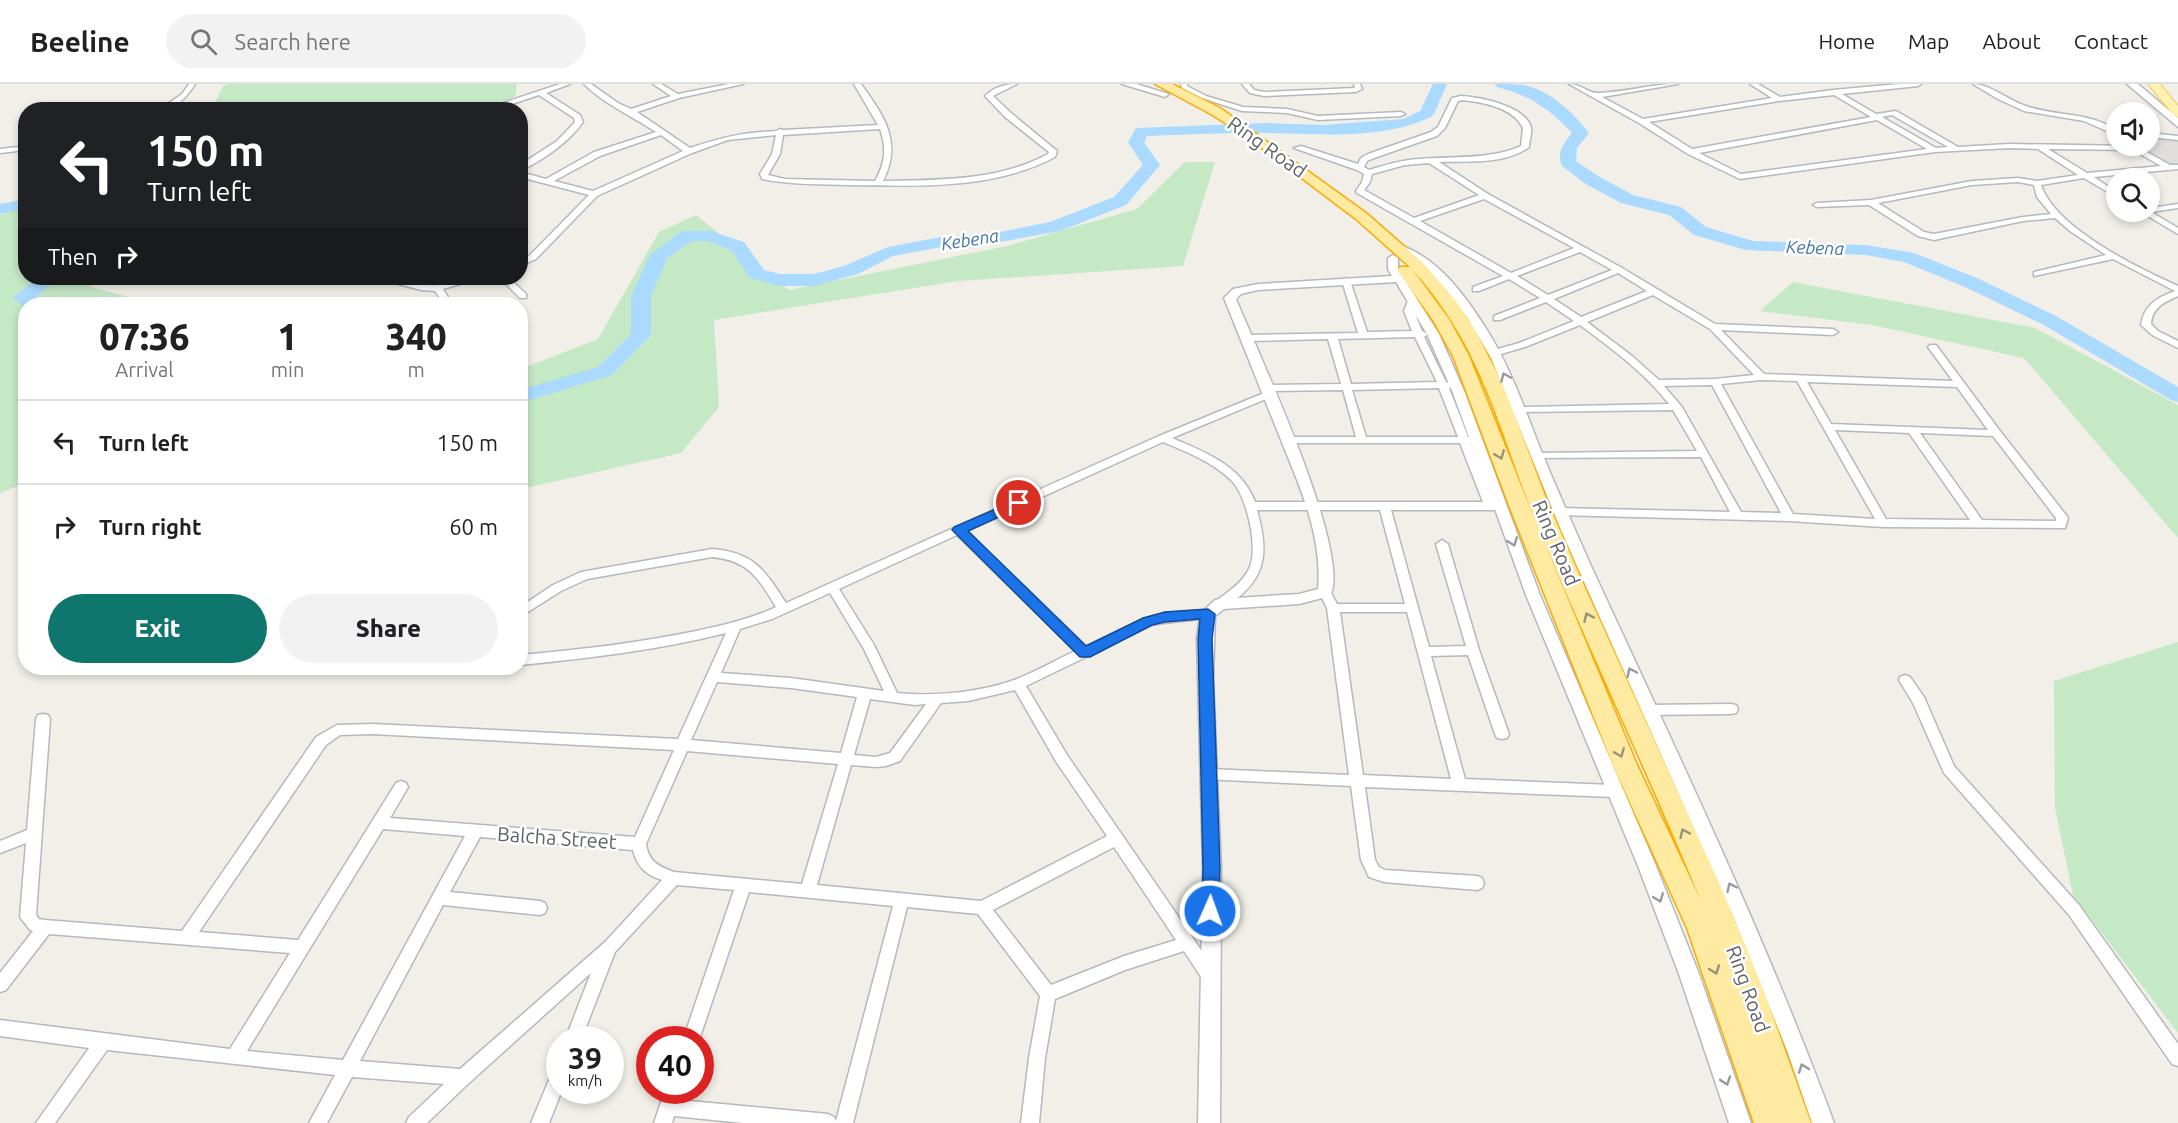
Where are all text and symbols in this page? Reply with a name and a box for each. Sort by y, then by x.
search box [166,14,586,68]
icon: search [187,25,220,58]
text: Beeline [30,26,130,57]
text: Search here [235,29,351,54]
text: Home [1818,29,1875,53]
text: Map [1908,29,1949,53]
text: About [1982,29,2041,53]
text: Contact [2074,29,2148,53]
map controls [2106,102,2160,222]
button: sound [2106,102,2160,156]
street label: Ring Road [1223,111,1311,182]
icon: left [48,126,126,204]
text: 150 m [147,127,264,174]
button: search [2106,168,2160,222]
text: Turn left [147,176,251,206]
water label: Kebena [940,225,1000,253]
water label: Kebena [1786,236,1845,258]
icon: right [110,240,143,273]
text: Then [48,244,98,269]
text: 07:36 [99,316,189,357]
text: 1 [277,316,298,357]
text: 340 [386,316,447,357]
text: Arrival [115,358,174,381]
text: min [271,358,304,381]
text: m [408,358,425,381]
one-way arrow [1500,372,1512,383]
icon: left [48,426,81,459]
text: Turn left [99,430,189,455]
text: 150 m [437,430,498,455]
one-way arrow [1492,449,1505,460]
pin [993,477,1044,528]
icon: arrive [1002,486,1035,519]
street label: Ring Road [1528,496,1585,589]
icon: right [48,510,81,543]
text: Turn right [99,514,201,539]
text: 60 m [449,514,498,539]
one-way arrow [1506,536,1519,547]
button: Exit [48,594,267,663]
button: Share [279,594,498,663]
one-way arrow [1583,612,1595,623]
one-way arrow [1627,667,1639,678]
one-way arrow [1613,746,1625,757]
street label: Balcha Street [497,822,618,853]
one-way arrow [1679,829,1691,840]
position arrow [1178,879,1242,943]
one-way arrow [1727,882,1739,893]
one-way arrow [1652,891,1664,902]
street label: Ring Road [1722,942,1775,1035]
one-way arrow [1708,964,1721,974]
speed limit sign: 40 [636,1026,714,1104]
text: 39 [568,1041,602,1075]
one-way arrow [1798,1063,1810,1074]
text: km/h [568,1072,602,1089]
one-way arrow [1718,1075,1731,1086]

